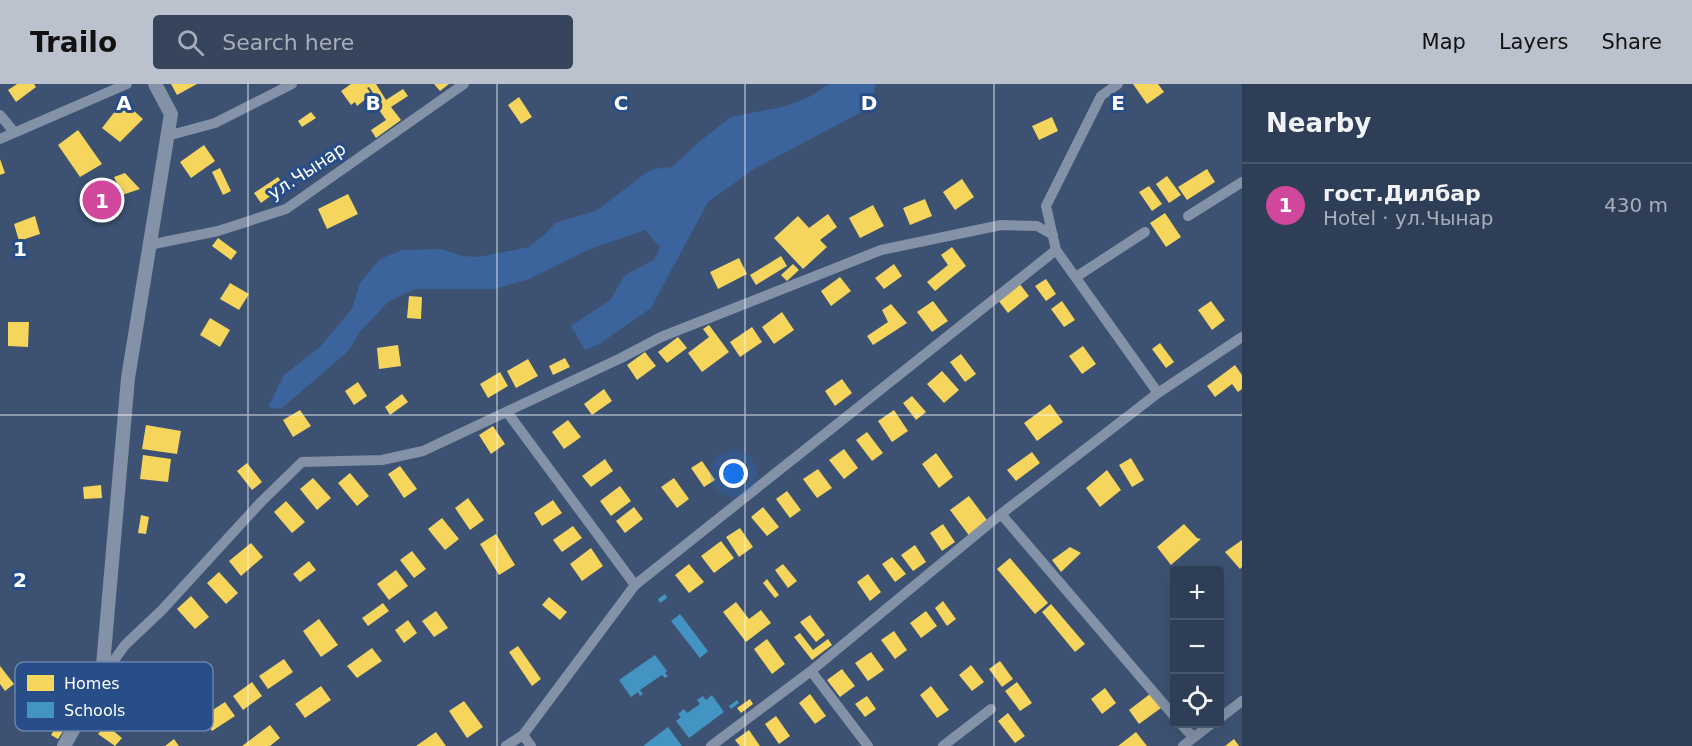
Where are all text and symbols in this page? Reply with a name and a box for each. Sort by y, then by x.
search box [153,15,573,69]
text: Trailo [30,26,117,59]
icon: search [174,26,207,59]
text: Search here [222,30,354,55]
text: Map [1422,30,1466,54]
text: Layers [1499,30,1568,54]
text: Share [1601,30,1662,54]
text: A [116,91,132,115]
text: B [365,91,381,115]
text: C [614,91,628,115]
text: D [861,91,877,115]
text: E [1111,91,1125,115]
text: Nearby [1266,108,1371,138]
street label: ул.Чынар [264,138,350,204]
pin: 1 [82,178,122,222]
text: гост.Дилбар [1323,181,1481,206]
text: 1 [1279,193,1292,217]
text: 430 m [1604,193,1668,217]
text: Hotel · ул.Чынар [1323,206,1494,230]
text: 1 [13,237,27,261]
your location [719,459,748,488]
map controls [1170,566,1224,728]
button: + [1170,566,1224,620]
text: 2 [13,568,27,592]
button: − [1170,620,1224,674]
legend [15,662,213,731]
text: Homes [64,674,120,693]
button: locate [1170,674,1224,728]
text: Schools [64,701,125,720]

